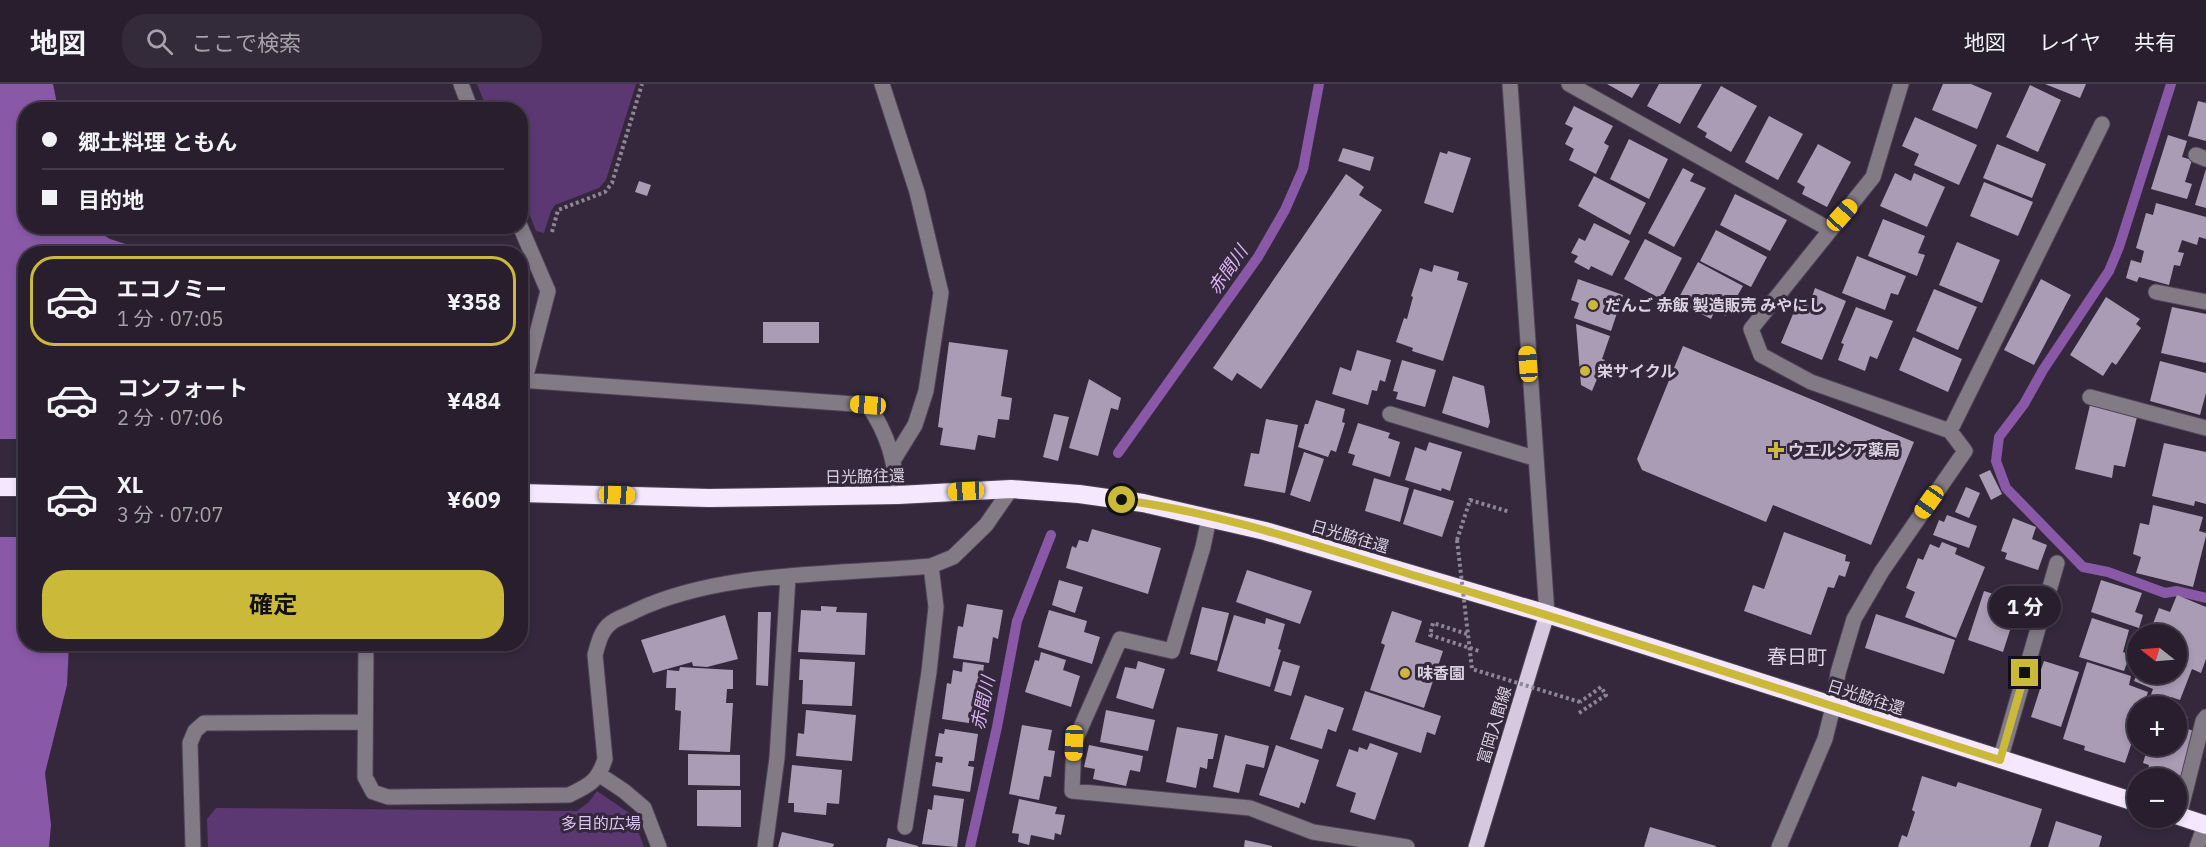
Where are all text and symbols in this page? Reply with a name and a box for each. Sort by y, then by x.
search box [122,14,542,68]
text: 地図 [30,24,86,61]
icon: search [143,25,176,58]
text: ここで検索 [191,28,301,57]
text: 地図 [1964,28,2006,56]
text: レイヤ [2039,28,2101,56]
text: 共有 [2134,28,2176,56]
text: 郷土料理 ともん [78,127,237,156]
text: 目的地 [78,185,144,214]
car [1823,196,1861,234]
water label: 赤間川 [1203,239,1254,298]
icon: car [45,274,99,328]
text: エコノミー [117,274,227,303]
text: ¥358 [447,287,501,316]
place label: だんご 赤飯 製造販売 みやにし [1605,295,1824,315]
marker: だんご 赤飯 製造販売 みやにし [1586,298,1600,312]
text: 1 分 · 07:05 [117,305,224,332]
car [1518,345,1538,383]
place label: 栄サイクル [1597,361,1676,381]
marker: 栄サイクル [1578,364,1592,378]
icon: car [45,373,99,427]
text: コンフォート [117,373,248,402]
text: ¥484 [447,386,501,415]
car [849,395,887,415]
text: 2 分 · 07:06 [117,404,224,431]
place label: ウエルシア薬局 [1788,440,1900,460]
marker: ウエルシア薬局 [1769,443,1783,457]
street label: 日光脇往還 [825,465,905,487]
text: XL [117,470,143,499]
icon: car [45,472,99,526]
car [948,481,984,501]
car [1911,482,1947,522]
text: ¥609 [447,485,501,514]
car [599,485,635,505]
route start [1108,486,1135,513]
text: 3 分 · 07:07 [117,501,224,528]
street label: 日光脇往還 [1309,515,1391,557]
button: 確定 [42,570,504,639]
callout: 1 分 [1989,586,2061,628]
text: 1 分 [2007,593,2043,620]
north arrow [2127,624,2187,684]
map controls [2127,624,2187,828]
district label: 春日町 [1767,643,1827,670]
route end [2011,659,2038,686]
place label: 味香園 [1417,663,1465,683]
marker: 味香園 [1398,666,1412,680]
water label: 赤間川 [966,672,1000,732]
street label: 日光脇往還 [1825,675,1907,719]
street label: 富岡入間線 [1473,684,1515,766]
button: + [2127,696,2187,756]
car [1064,725,1084,761]
button: − [2127,768,2187,828]
park label: 多目的広場 [561,813,641,833]

